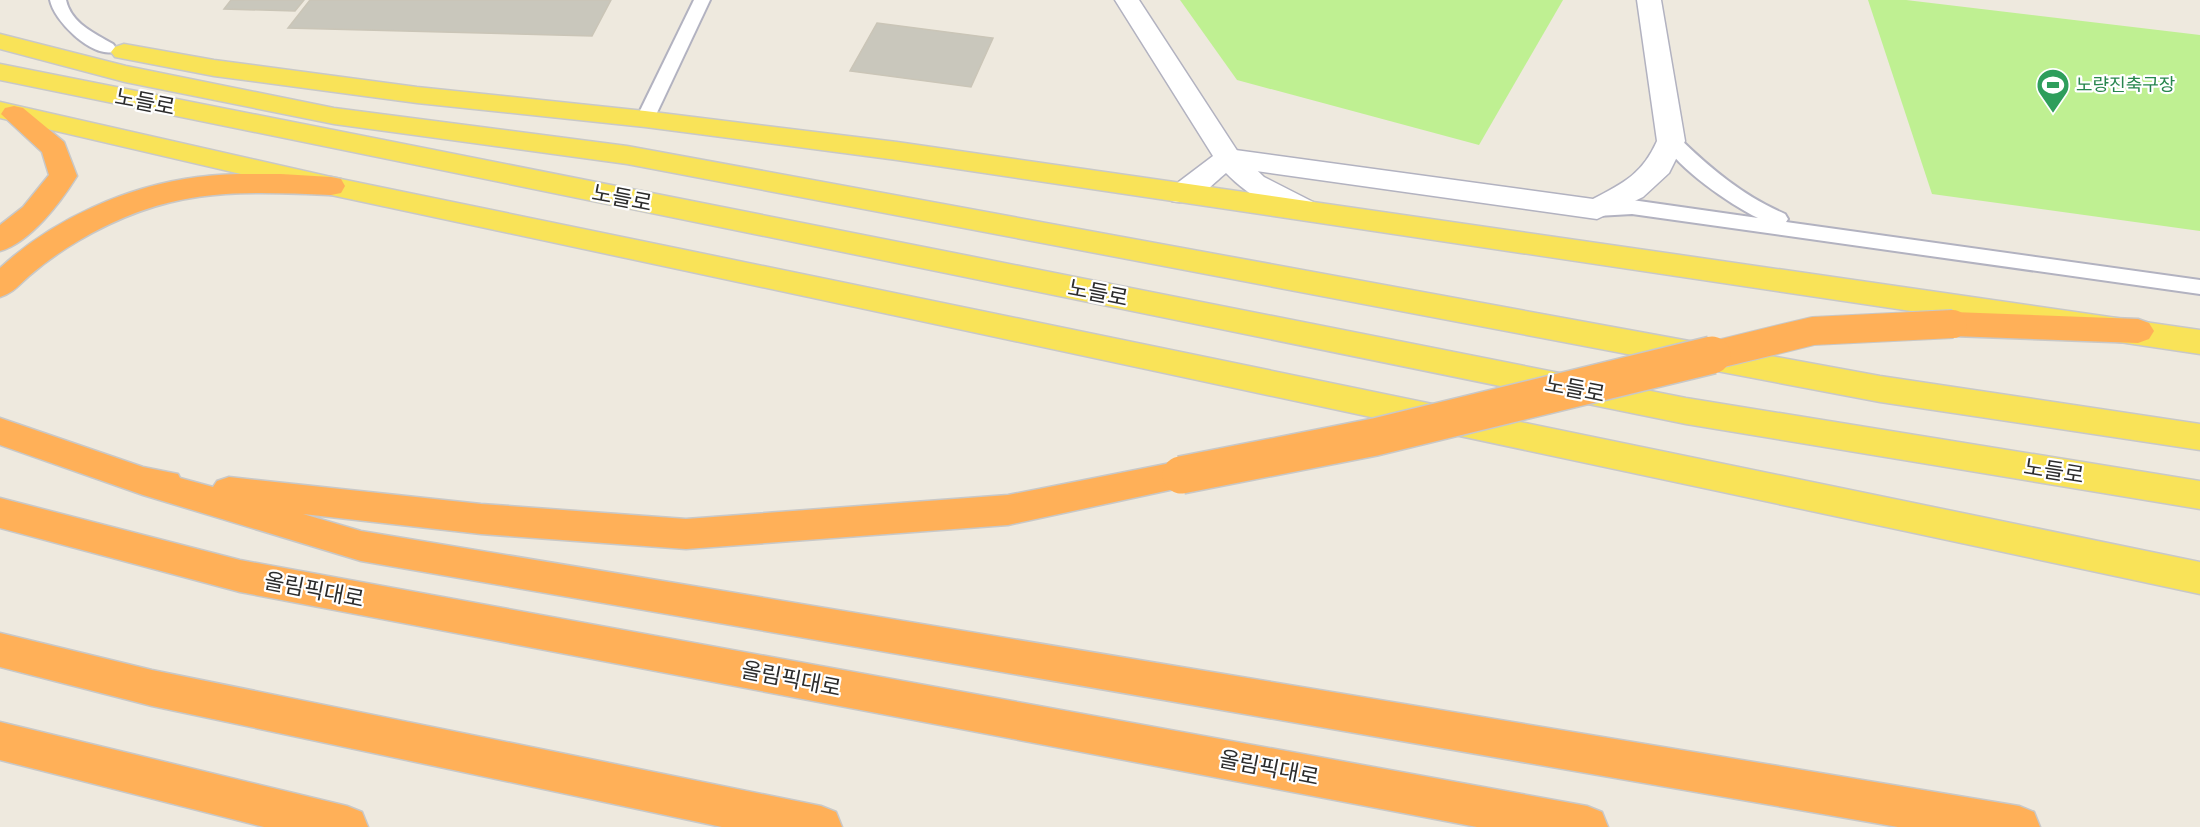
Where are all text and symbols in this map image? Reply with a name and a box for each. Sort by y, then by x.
sports icon: 노량진축구장 [2035,67,2071,114]
place label: 노량진축구장 [2076,74,2175,96]
street label: 노들로 [113,83,177,121]
street label: 노들로 [590,179,654,217]
street label: 노들로 [1066,274,1130,312]
street label: 노들로 [1543,370,1607,408]
street label: 노들로 [2022,453,2086,489]
street label: 올림픽대로 [262,567,366,613]
street label: 올림픽대로 [739,656,843,702]
street label: 올림픽대로 [1217,745,1321,791]

